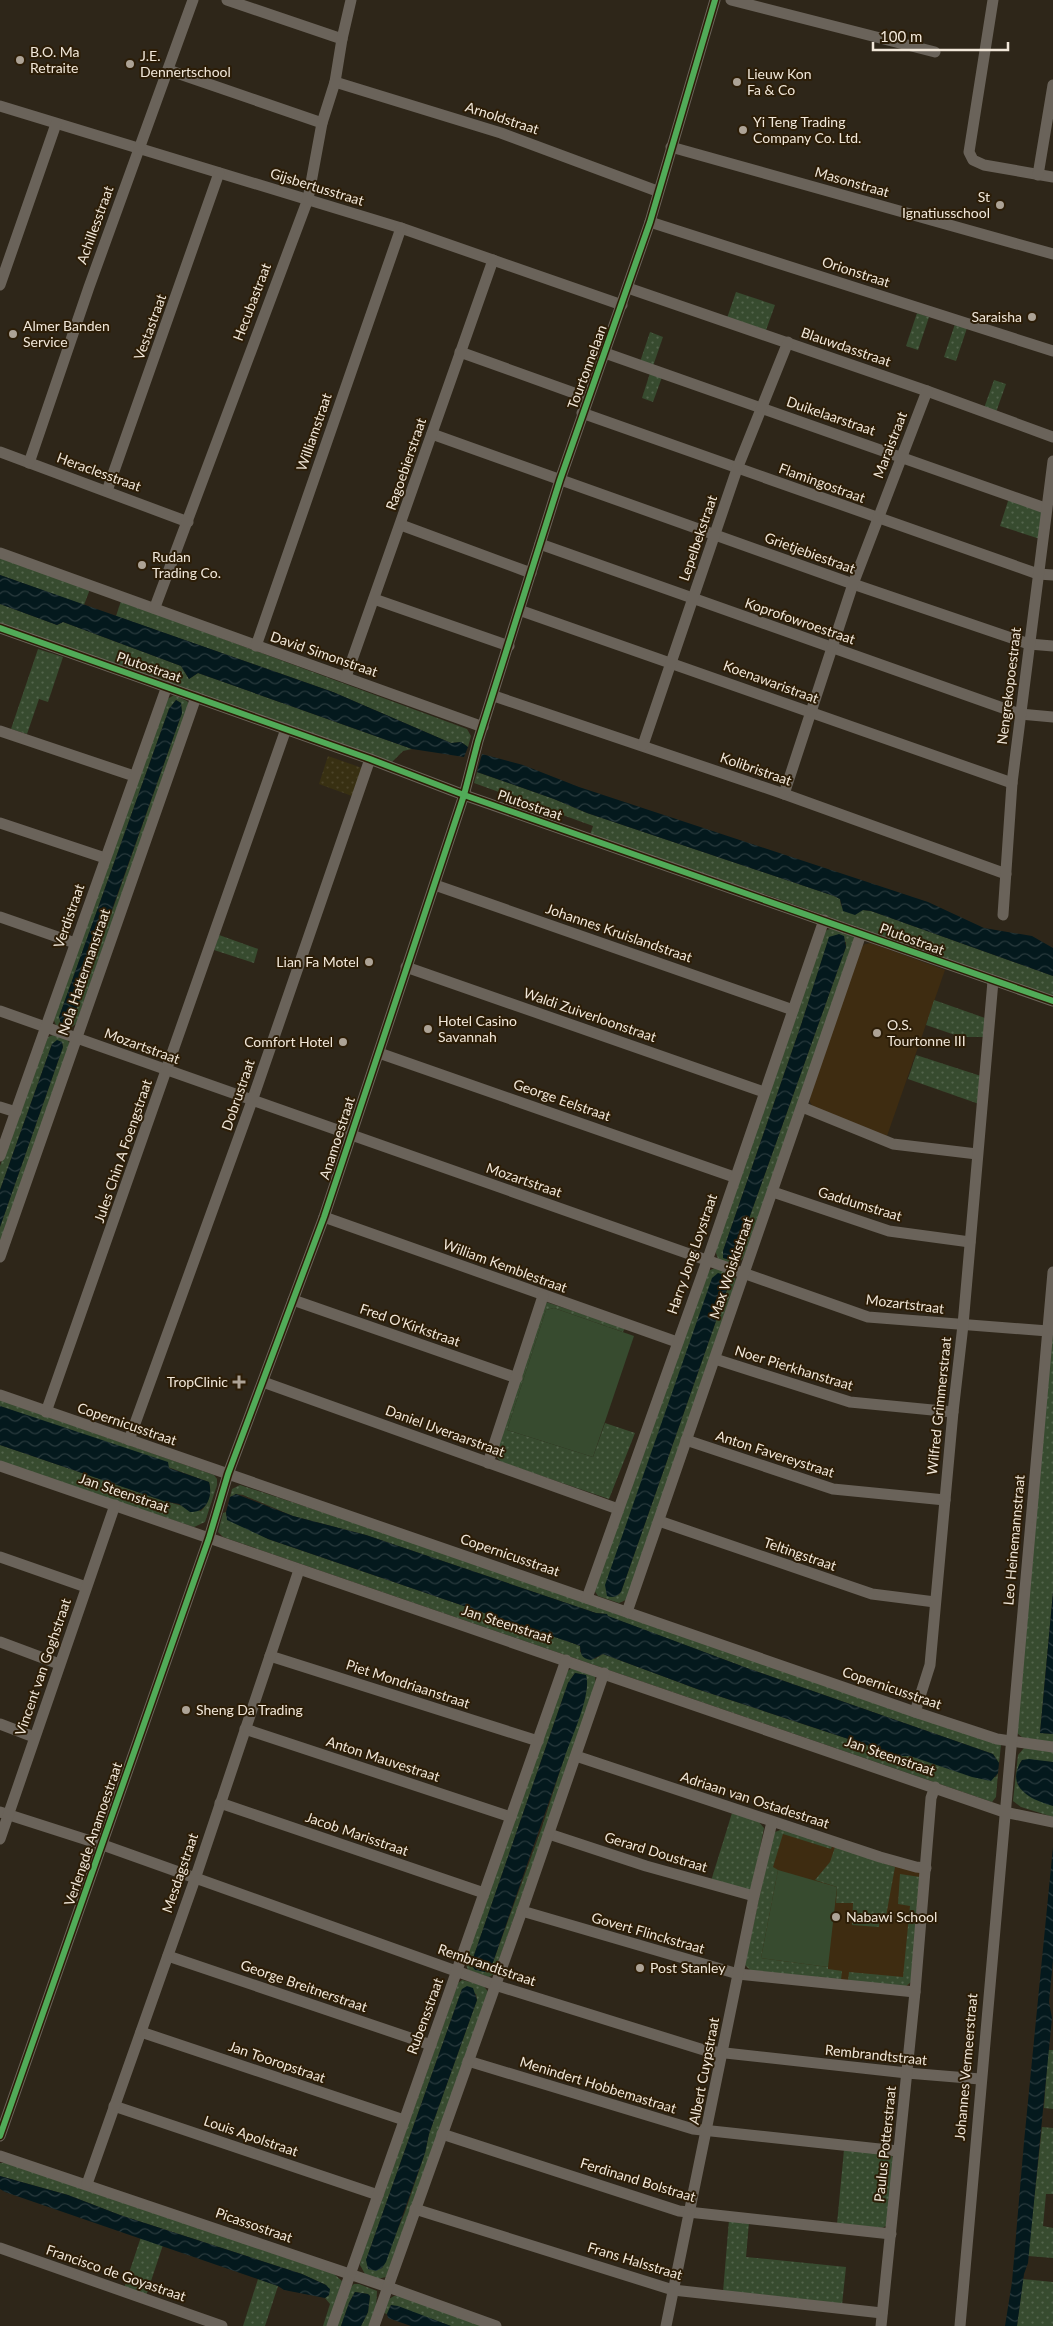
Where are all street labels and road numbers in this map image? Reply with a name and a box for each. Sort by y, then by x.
street label: Arnoldstraat [463,98,541,137]
street label: Masonstraat [813,163,891,200]
street label: Gijsbertusstraat [268,164,366,209]
street label: Achillesstraat [72,183,117,266]
street label: Orionstraat [820,253,892,290]
street label: Hecubastraat [229,260,274,343]
street label: Vestastraat [130,292,169,362]
street label: Tourtonnelaan [563,322,610,411]
street label: Blauwdasstraat [799,323,893,370]
street label: Williamstraat [292,391,335,473]
street label: Duikelaarstraat [784,392,878,439]
street label: Maraistraat [869,409,910,481]
street label: Ragoebierstraat [382,415,429,512]
street label: Heraclesstraat [55,448,144,495]
street label: Flamingostraat [777,459,868,506]
street label: Lepelbekstraat [675,493,720,583]
street label: Grietjebiestraat [763,528,858,577]
street label: Koprofowroestraat [743,594,858,647]
street label: Nengrekopoestraat [993,626,1024,745]
street label: David Simonstraat [268,627,380,680]
street label: Plutostraat [115,648,184,686]
street label: Koenawaristraat [721,656,821,707]
street label: Kolibristraat [718,748,794,789]
street label: Plutostraat [496,786,565,824]
street label: Verdistraat [50,882,87,950]
street label: Johannes Kruislandstraat [544,900,694,966]
street label: Nola Hattermanstraat [54,906,113,1037]
street label: Plutostraat [878,919,947,958]
street label: Waldi Zuiverloonstraat [521,984,659,1045]
street label: Mozartstraat [102,1024,182,1067]
street label: Dobrustraat [217,1057,258,1133]
street label: George Eelstraat [511,1075,613,1124]
street label: Jules Chin A Foengstraat [90,1077,155,1225]
street label: Anamoestraat [315,1094,358,1181]
street label: Mozartstraat [484,1159,564,1200]
street label: Gaddumstraat [816,1183,904,1224]
street label: Harry Jong Loystraat [663,1191,720,1316]
street label: Max Woiskistraat [705,1215,756,1321]
street label: William Kemblestraat [441,1235,570,1296]
street label: Mozartstraat [865,1290,945,1317]
street label: Fred O'Kirkstraat [358,1299,462,1350]
street label: Wilfred Grimmerstraat [923,1336,954,1476]
street label: Noer Pierkhanstraat [733,1341,855,1394]
street label: Copernicusstraat [75,1399,179,1449]
street label: Daniel IJveraarstraat [383,1401,507,1460]
street label: Anton Favereystraat [714,1426,837,1481]
street label: Jan Steenstraat [77,1469,171,1516]
street label: Leo Heinemannstraat [999,1474,1028,1606]
street label: Copernicusstraat [458,1530,562,1580]
street label: Teltingstraat [762,1533,839,1574]
street label: Vincent van Goghstraat [11,1596,74,1738]
street label: Jan Steenstraat [460,1601,554,1646]
street label: Piet Mondriaanstraat [344,1655,472,1712]
street label: Copernicusstraat [840,1663,944,1713]
street label: Anton Mauvestraat [324,1732,442,1785]
street label: Jan Steenstraat [843,1732,937,1779]
street label: Verlengde Anamoestraat [60,1760,125,1908]
street label: Adriaan van Ostadestraat [679,1767,832,1832]
street label: Jacob Marisstraat [303,1808,411,1859]
street label: Gerard Doustraat [603,1828,710,1875]
street label: Mesdagstraat [158,1831,201,1915]
street label: Govert Flinckstraat [590,1908,707,1957]
street label: Rembrandtstraat [436,1940,538,1989]
street label: George Breitnerstraat [238,1956,370,2015]
street label: Rubensstraat [403,1975,446,2056]
street label: Johannes Vermeerstraat [951,1993,980,2141]
street label: Albert Cuypstraat [685,2016,722,2126]
street label: Jan Tooropstraat [226,2037,328,2086]
street label: Rembrandtstraat [824,2041,928,2068]
street label: Menindert Hobbemastraat [518,2053,679,2116]
street label: Paulus Potterstraat [870,2085,899,2203]
street label: Louis Apolstraat [202,2111,300,2160]
street label: Ferdinand Bolstraat [578,2154,698,2205]
street label: Picassostraat [213,2203,295,2246]
street label: Frans Halsstraat [586,2238,685,2283]
street label: Francisco de Goyastraat [44,2241,188,2304]

